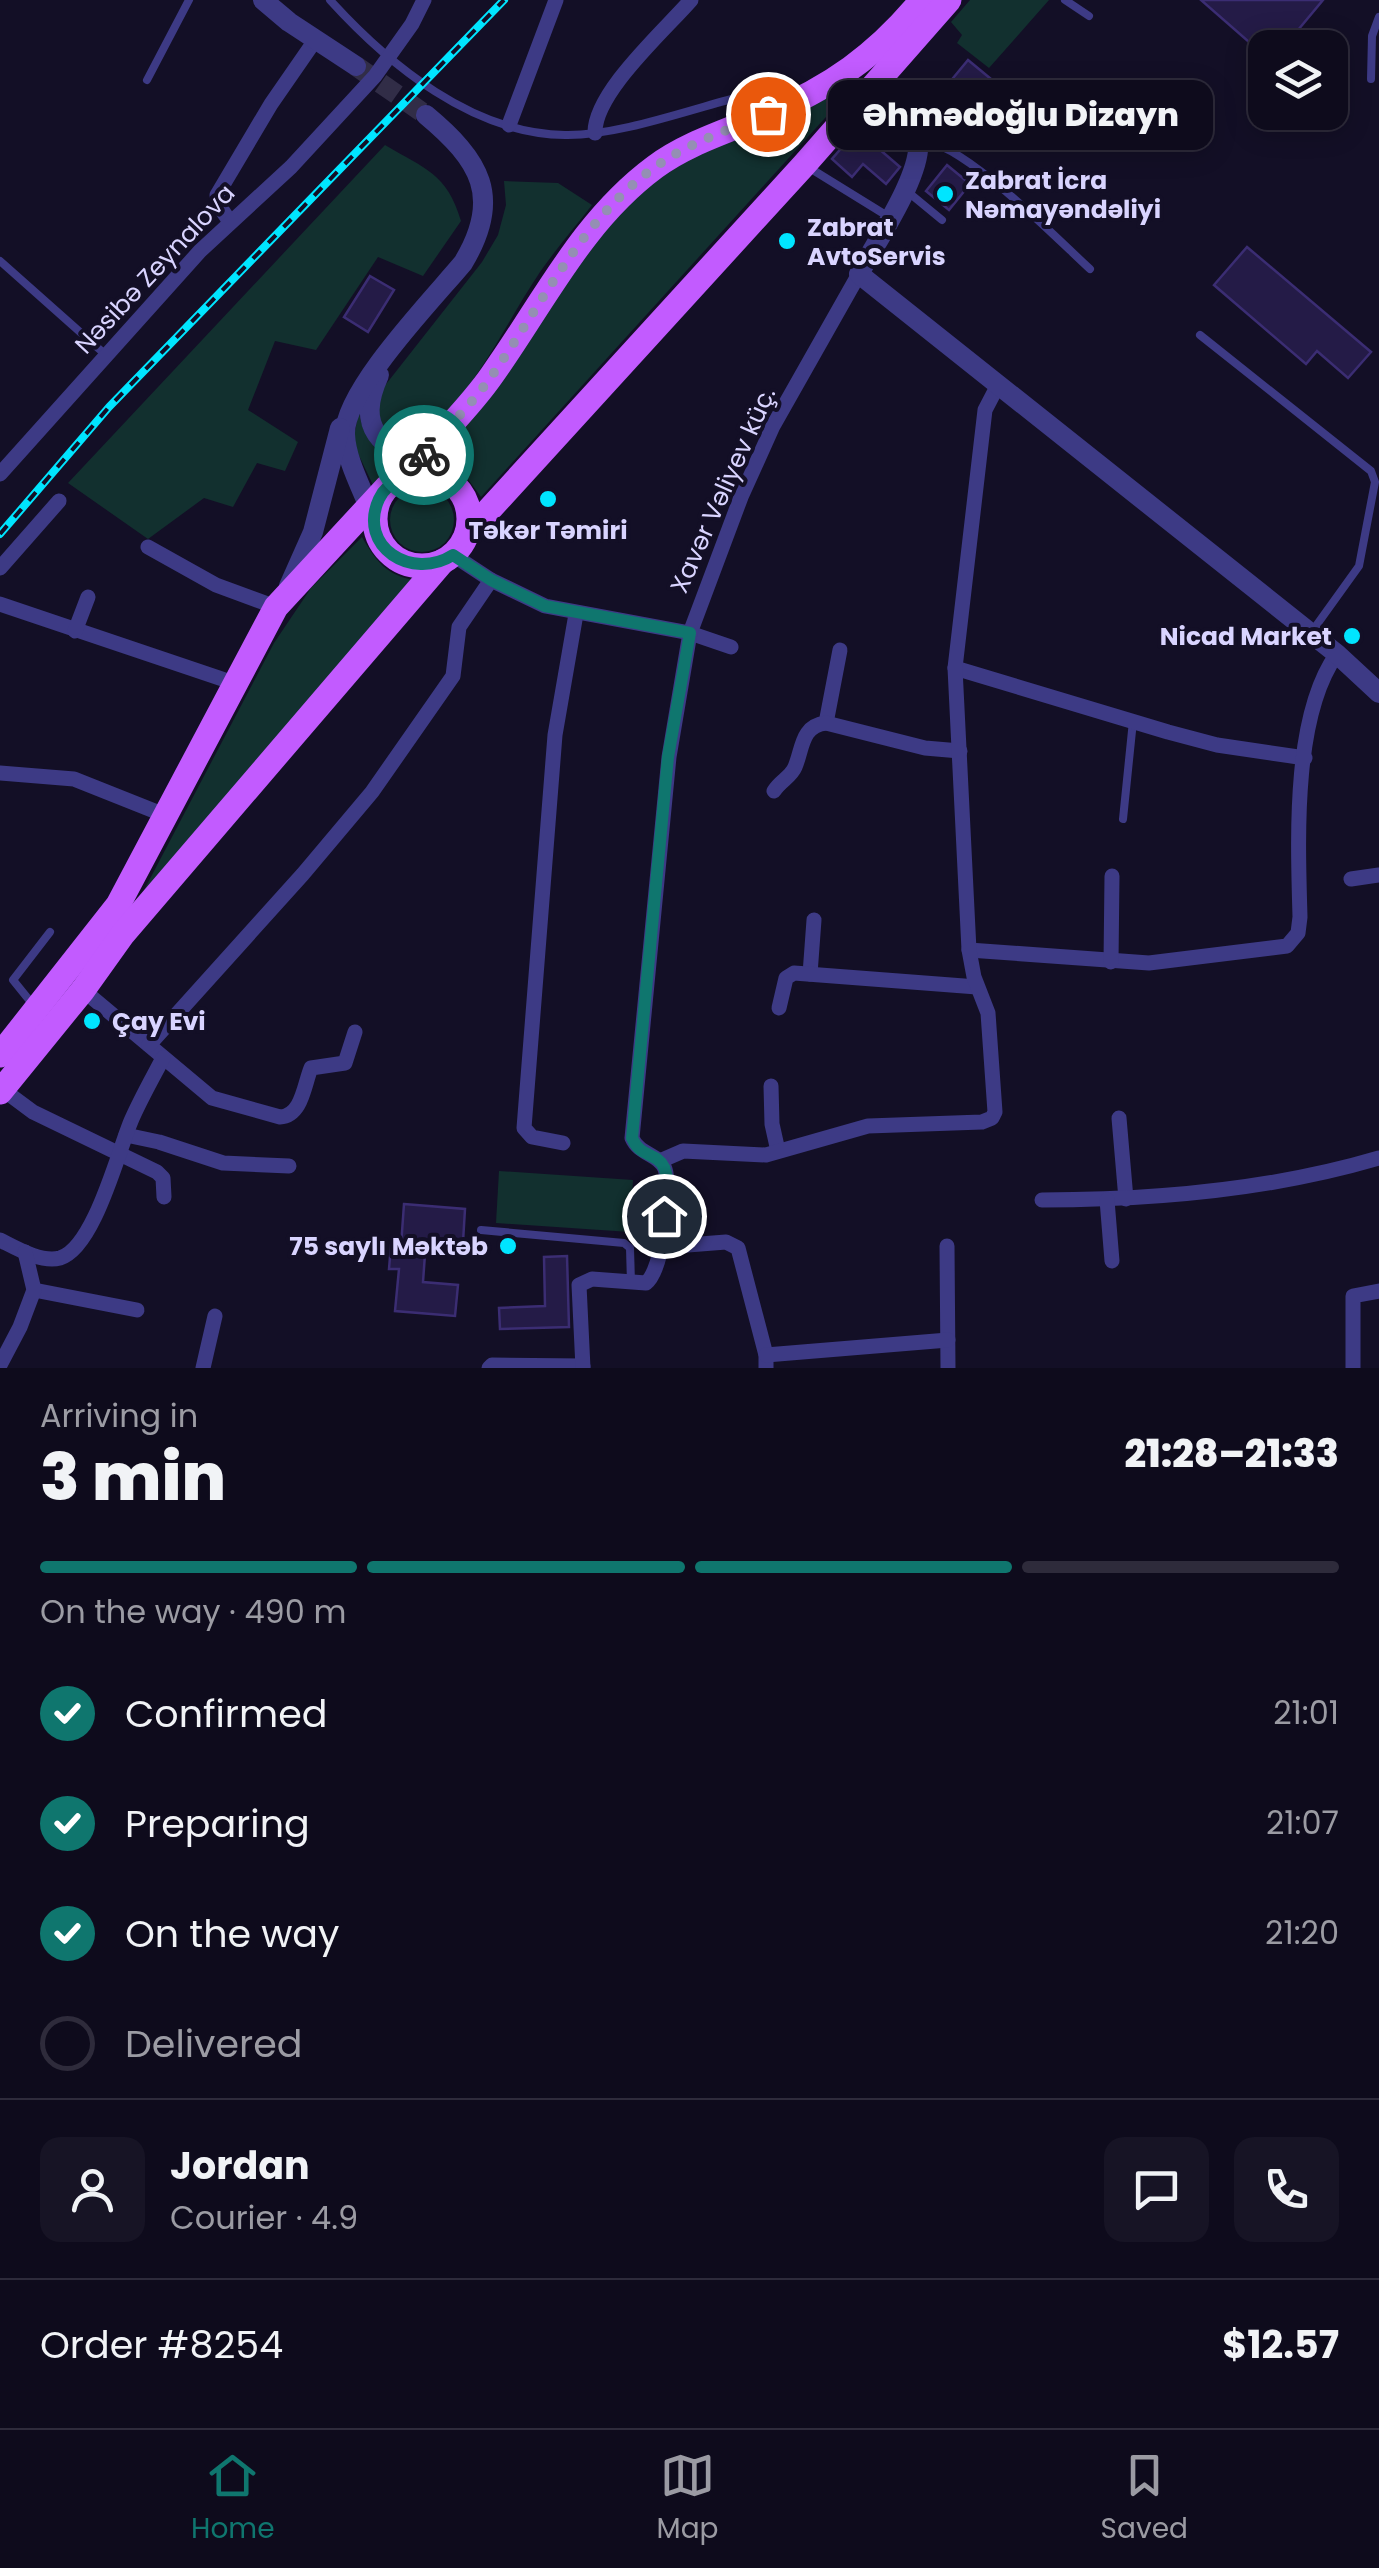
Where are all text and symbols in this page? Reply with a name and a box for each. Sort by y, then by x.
map controls [1248,30,1348,130]
button: layers [1248,30,1348,130]
pin [726,72,811,157]
callout: Əhmədoğlu Dizayn [828,79,1213,149]
icon: bag [741,87,796,142]
text: Əhmədoğlu Dizayn [862,92,1179,137]
place label: Zabrat İcra Nəmayəndəliyi [965,163,1161,227]
street label: Nəsibə Zeynalova [67,176,243,362]
marker: Zabrat İcra Nəmayəndəliyi [934,183,956,205]
place label: Zabrat AvtoServis [807,210,946,274]
marker: Zabrat AvtoServis [776,230,798,252]
street label: Xavər Vəliyev küç. [662,381,784,599]
courier [374,405,474,505]
icon: bike [397,428,452,483]
marker: Təkər Təmiri [537,488,559,510]
place label: Təkər Təmiri [468,513,628,548]
place label: Nicad Market [1160,619,1332,654]
marker: Nicad Market [1341,625,1363,647]
place label: Çay Evi [112,1004,206,1039]
marker: Çay Evi [81,1010,103,1032]
pin [622,1174,707,1259]
icon: home [637,1189,692,1244]
place label: 75 saylı Məktəb [289,1229,488,1264]
marker: 75 saylı Məktəb [497,1235,519,1257]
text: Arriving in [40,1393,198,1438]
text: 21:28–21:33 [1124,1427,1339,1480]
text: 3 min [40,1432,226,1523]
text: On the way · 490 m [40,1589,346,1634]
icon: check [40,1686,95,1741]
text: Confirmed [125,1687,327,1740]
text: 21:01 [1273,1690,1339,1735]
icon: check [40,1796,95,1851]
text: Preparing [125,1797,310,1850]
text: 21:07 [1266,1800,1339,1845]
icon: check [40,1906,95,1961]
text: On the way [125,1907,339,1960]
text: 21:20 [1265,1910,1339,1955]
text: Delivered [125,2017,302,2070]
button: person [40,2137,145,2242]
button: chat [1104,2137,1209,2242]
button: phone [1234,2137,1339,2242]
text: Jordan [170,2139,310,2192]
text: Courier · 4.9 [170,2195,358,2240]
text: Order #8254 [40,2318,283,2371]
text: $12.57 [1222,2318,1339,2371]
tab: Home [191,2448,275,2550]
tab: Map [657,2448,719,2550]
tab: Saved [1101,2448,1188,2550]

